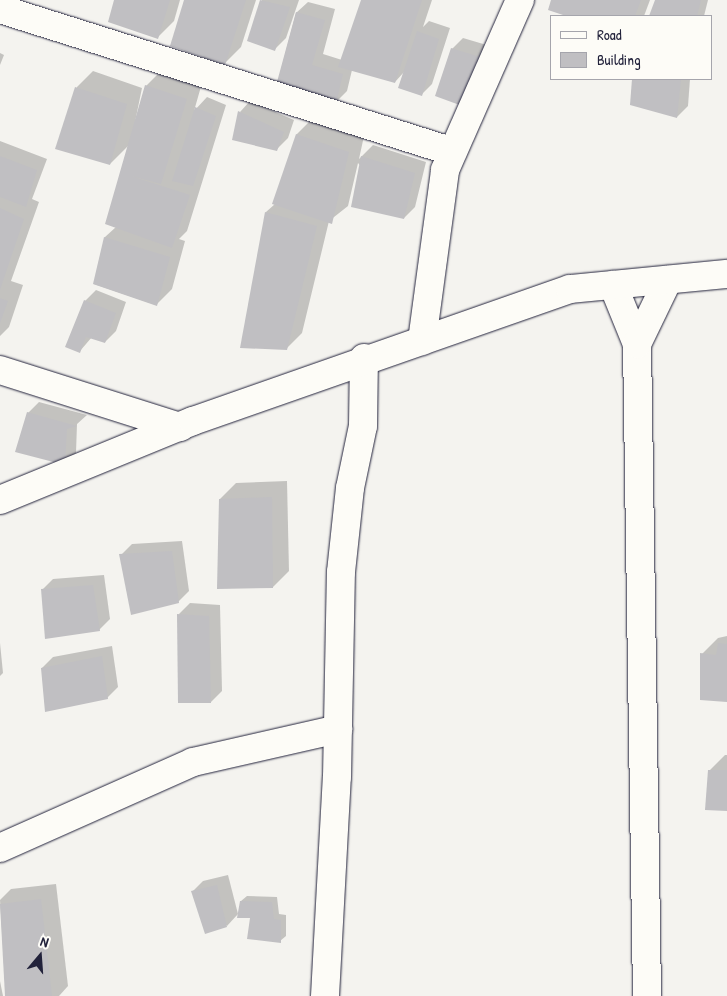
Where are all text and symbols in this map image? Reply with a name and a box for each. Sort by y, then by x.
legend [550,15,712,80]
text: Road [597,24,622,45]
text: Building [597,49,641,70]
north arrow [15,931,65,981]
text: N [38,931,51,951]

